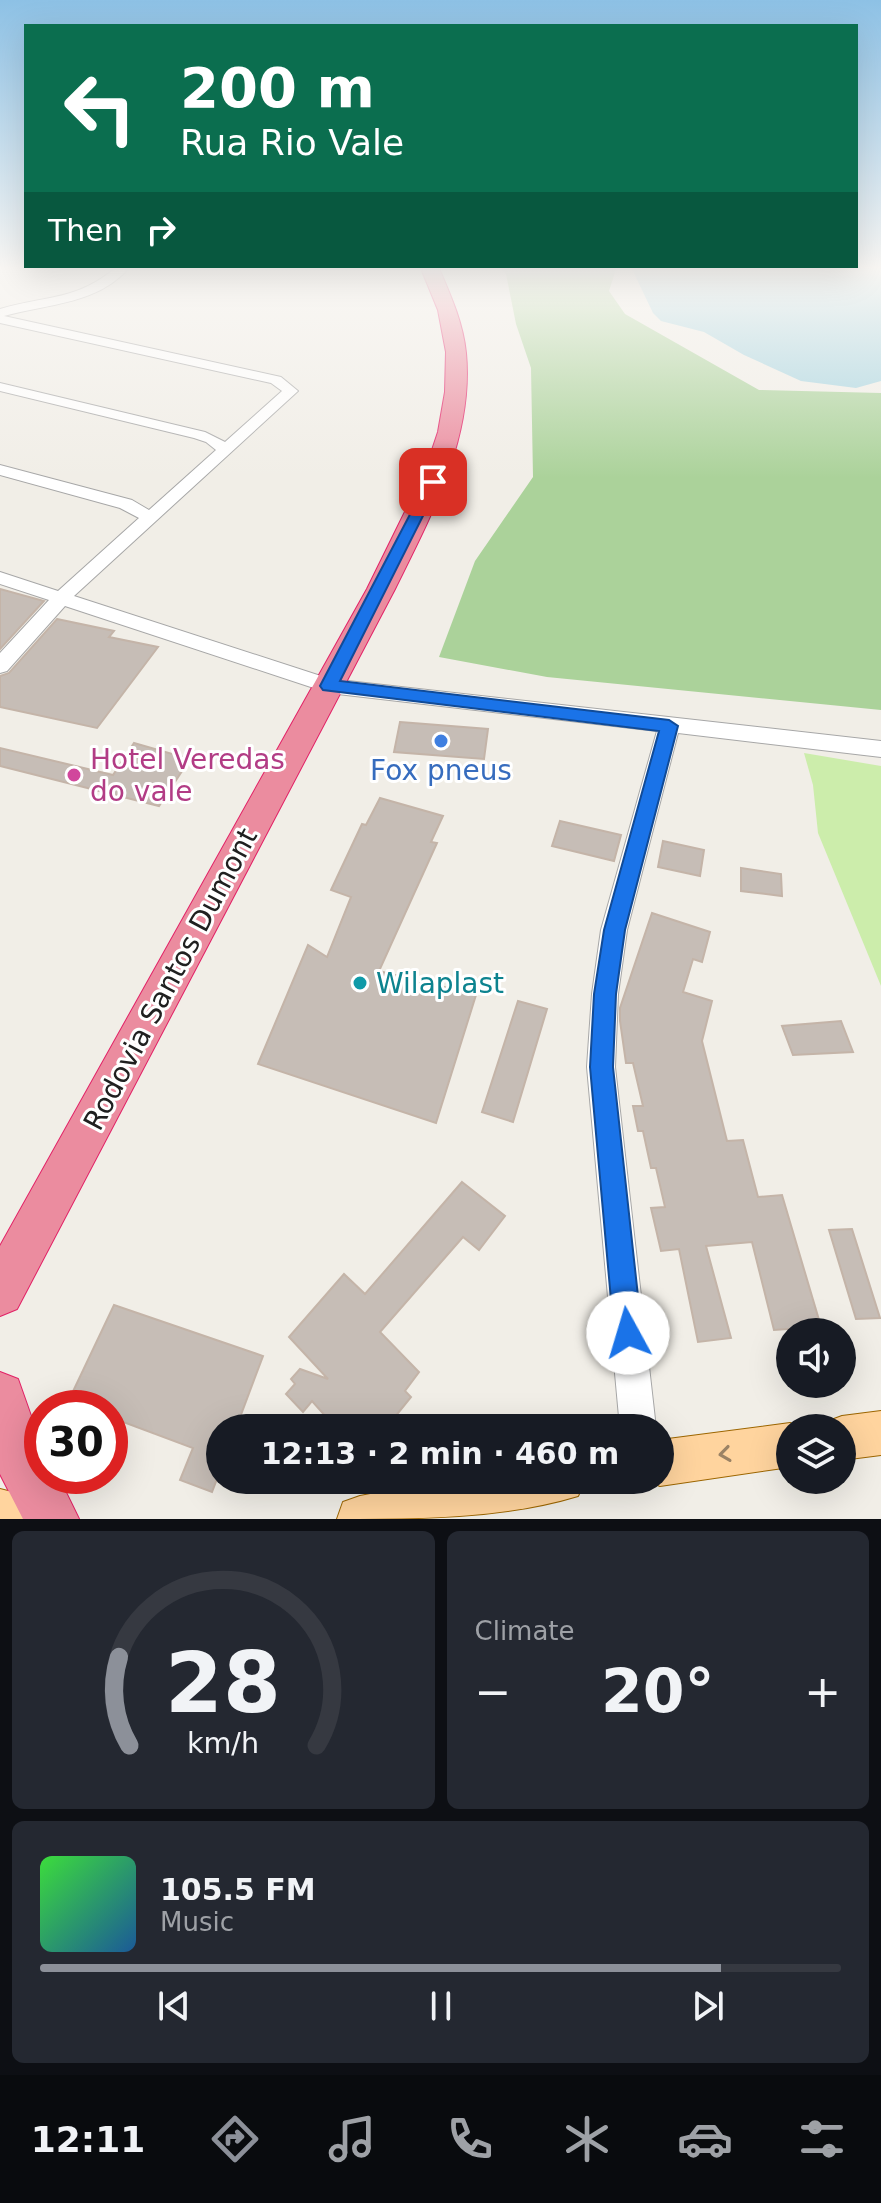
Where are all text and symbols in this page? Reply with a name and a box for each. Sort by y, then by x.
text: 200 m [180,55,375,120]
icon: left [48,56,152,160]
text: Rua Rio Vale [180,122,404,163]
icon: right [139,208,183,252]
text: Then [48,213,123,248]
pin [399,448,467,516]
icon: arrive [411,460,455,504]
marker: Fox pneus [432,732,450,750]
place label: Hotel Veredas do vale [90,743,285,808]
place label: Fox pneus [370,754,512,787]
marker: Hotel Veredas do vale [65,766,83,784]
street label: Rodovia Santos Dumont [77,823,264,1136]
place label: Wilaplast [376,967,504,1000]
marker: Wilaplast [351,974,369,992]
position arrow [586,1291,670,1375]
map controls [776,1318,856,1494]
button: sound [776,1318,856,1398]
speed limit sign: 30 [24,1390,128,1494]
button: layers [776,1414,856,1494]
text: 12:13 · 2 min · 460 m [261,1436,619,1471]
one-way arrow [718,1445,732,1462]
text: Climate [475,1616,575,1646]
text: 28 [165,1635,281,1732]
text: 20° [601,1656,715,1726]
text: − [475,1666,511,1717]
text: + [804,1666,841,1717]
text: km/h [187,1726,259,1760]
text: 105.5 FM [160,1872,316,1907]
text: Music [160,1907,234,1937]
icon: previous [152,1984,196,2028]
icon: pause [419,1984,463,2028]
icon: next [686,1984,730,2028]
icon: directions [207,2111,263,2167]
icon: music [324,2111,380,2167]
icon: phone [442,2111,498,2167]
icon: climate [559,2111,615,2167]
icon: car [677,2111,733,2167]
icon: filters [794,2111,850,2167]
text: 12:11 [31,2119,145,2160]

